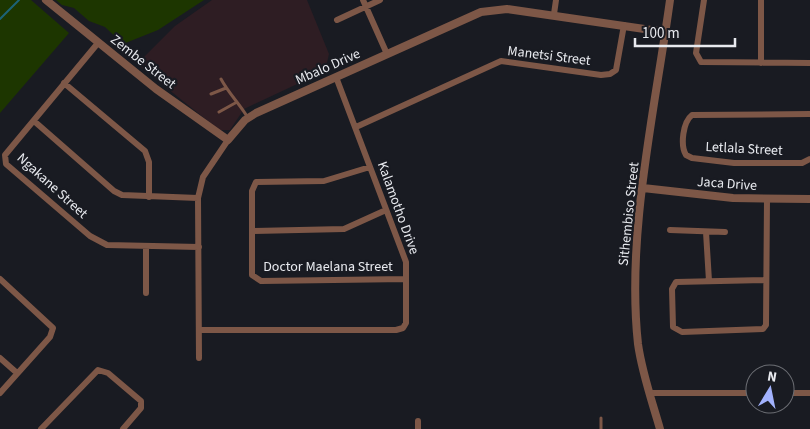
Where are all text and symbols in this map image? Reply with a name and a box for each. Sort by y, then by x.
scale bar [635,15,735,47]
text: 100 m [642,23,680,44]
street label: Zembe Street [106,30,180,94]
street label: Manetsi Street [506,41,592,71]
street label: Mbalo Drive [292,44,364,90]
street label: Letlala Street [705,137,783,161]
street label: Ngakane Street [12,149,92,223]
street label: Kalamotho Drive [372,159,424,257]
street label: Sithembiso Street [614,161,644,267]
street label: Jaca Drive [696,172,758,196]
street label: Doctor Maelana Street [263,257,393,277]
north arrow [745,364,795,414]
text: N [766,367,778,388]

